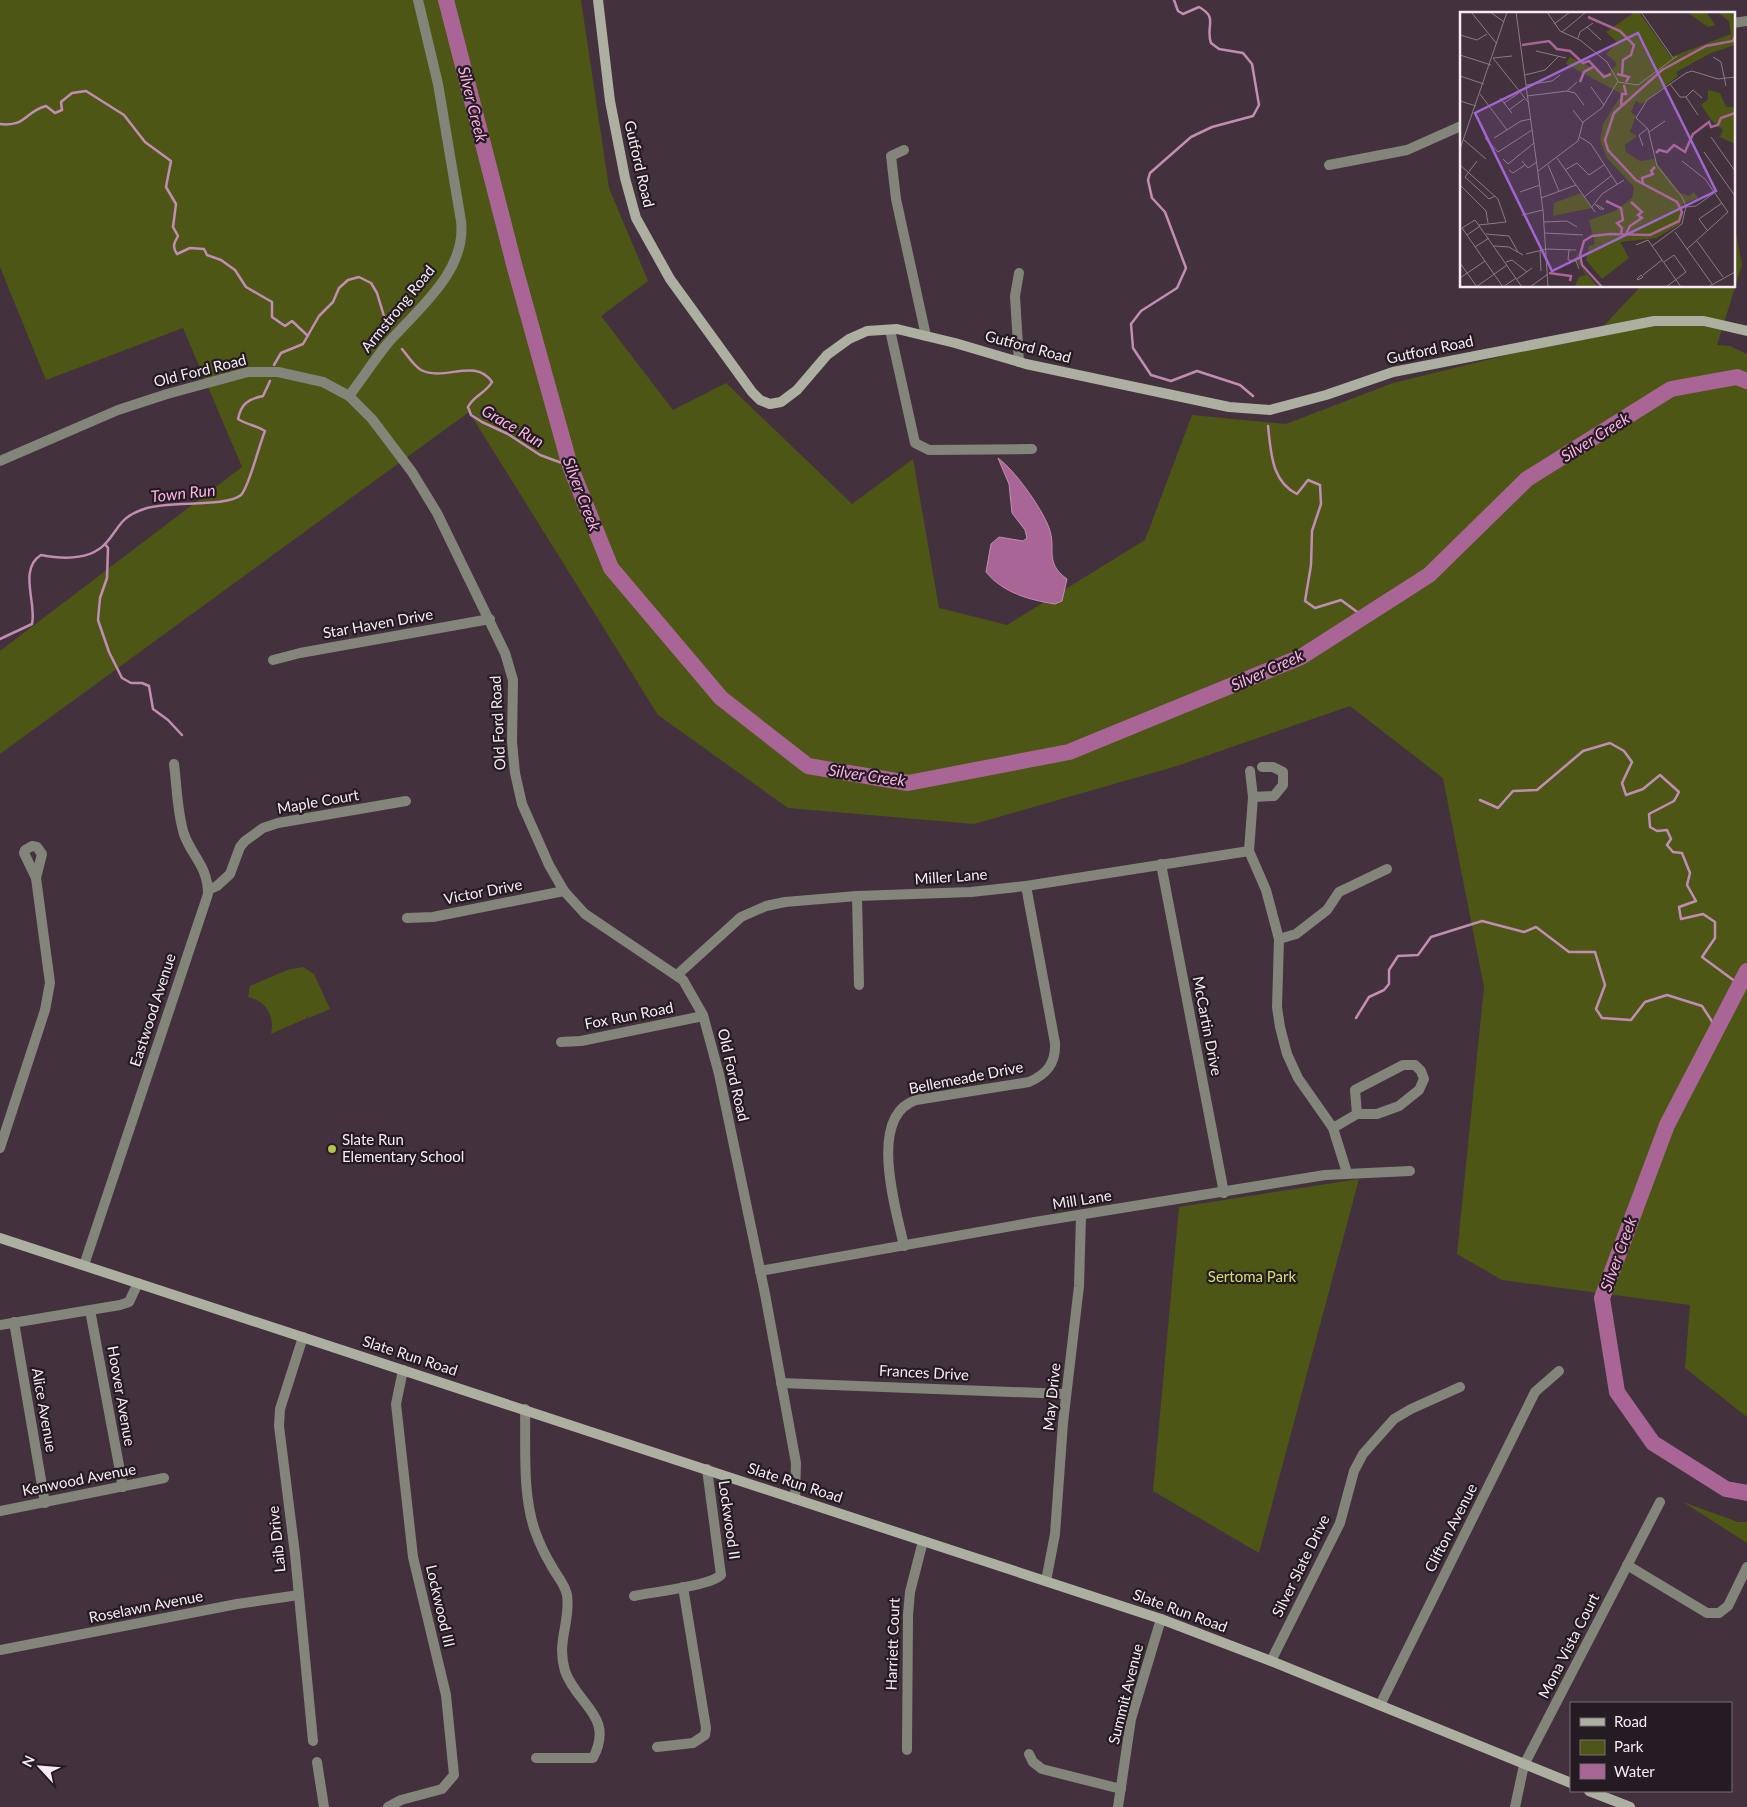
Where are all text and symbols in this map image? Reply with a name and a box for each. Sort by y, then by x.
inset map [1460,12,1734,288]
water label: Silver Creek [455,64,492,144]
street label: Gutford Road [621,119,659,209]
street label: Armstrong Road [357,261,438,356]
street label: Gutford Road [983,326,1073,366]
street label: Gutford Road [1385,331,1475,367]
street label: Old Ford Road [152,350,248,390]
water label: Grace Run [479,400,548,451]
water label: Silver Creek [1557,408,1633,465]
water label: Silver Creek [560,454,605,534]
water label: Town Run [150,480,216,505]
street label: Star Haven Drive [321,604,434,642]
water label: Silver Creek [1228,645,1306,694]
street label: Old Ford Road [486,675,508,771]
water label: Silver Creek [827,760,907,789]
street label: Maple Court [276,785,361,817]
street label: Miller Lane [914,864,988,888]
street label: Victor Drive [442,875,524,907]
street label: Eastwood Avenue [125,951,179,1069]
street label: McCartin Drive [1190,975,1226,1077]
street label: Fox Run Road [583,998,675,1032]
street label: Old Ford Road [715,1027,753,1123]
street label: Bellemeade Drive [907,1057,1025,1097]
place label: Slate Run Elementary School [342,1130,464,1165]
marker: Slate Run Elementary School [326,1143,338,1155]
street label: Mill Lane [1051,1185,1113,1213]
water label: Silver Creek [1595,1214,1640,1293]
park label: Sertoma Park [1208,1267,1296,1285]
street label: Slate Run Road [360,1331,460,1379]
street label: Hoover Avenue [104,1344,140,1448]
street label: Frances Drive [879,1361,970,1383]
street label: May Drive [1039,1362,1064,1432]
street label: Alice Avenue [29,1366,61,1453]
street label: Slate Run Road [745,1458,845,1506]
street label: Kenwood Avenue [20,1459,137,1499]
street label: Lockwood II [716,1479,744,1561]
street label: Clifton Avenue [1420,1480,1480,1575]
street label: Laib Drive [264,1505,288,1573]
street label: Silver Slate Drive [1268,1511,1333,1620]
street label: Lockwood III [423,1563,459,1649]
street label: Slate Run Road [1131,1585,1230,1635]
street label: Roselawn Avenue [87,1586,204,1626]
street label: Mona Vista Court [1534,1589,1603,1701]
street label: Harriett Court [881,1597,903,1691]
street label: Summit Avenue [1104,1642,1146,1746]
legend [1570,1702,1732,1792]
text: Road [1614,1712,1647,1730]
text: Park [1614,1737,1644,1755]
north arrow [15,1742,65,1792]
text: N [18,1753,38,1770]
text: Water [1614,1762,1655,1780]

